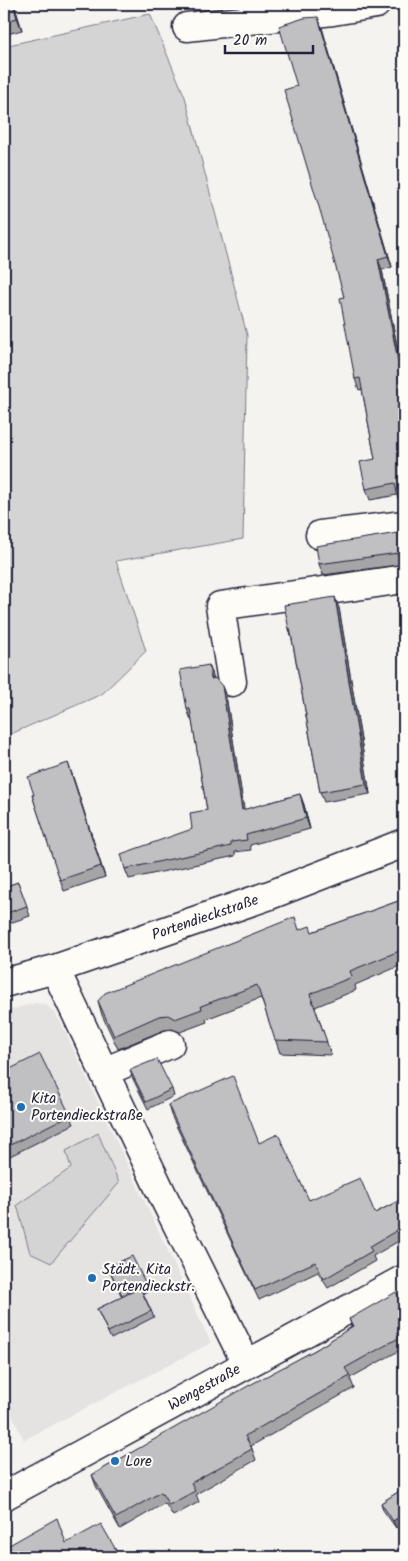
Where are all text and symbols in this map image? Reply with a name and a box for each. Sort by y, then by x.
scale bar [225,22,313,54]
text: 20 m [233,29,267,53]
street label: Portendieckstraße [149,888,262,947]
place label: Kita Portendieckstraße [31,1087,143,1128]
marker: Kita Portendieckstraße [15,1101,27,1113]
place label: Städt. Kita Portendieckstr. [102,1258,195,1299]
marker: Städt. Kita Portendieckstr. [86,1272,98,1284]
street label: Wengestraße [164,1358,246,1418]
place label: Lore [125,1450,152,1474]
marker: Lore [109,1455,121,1467]

